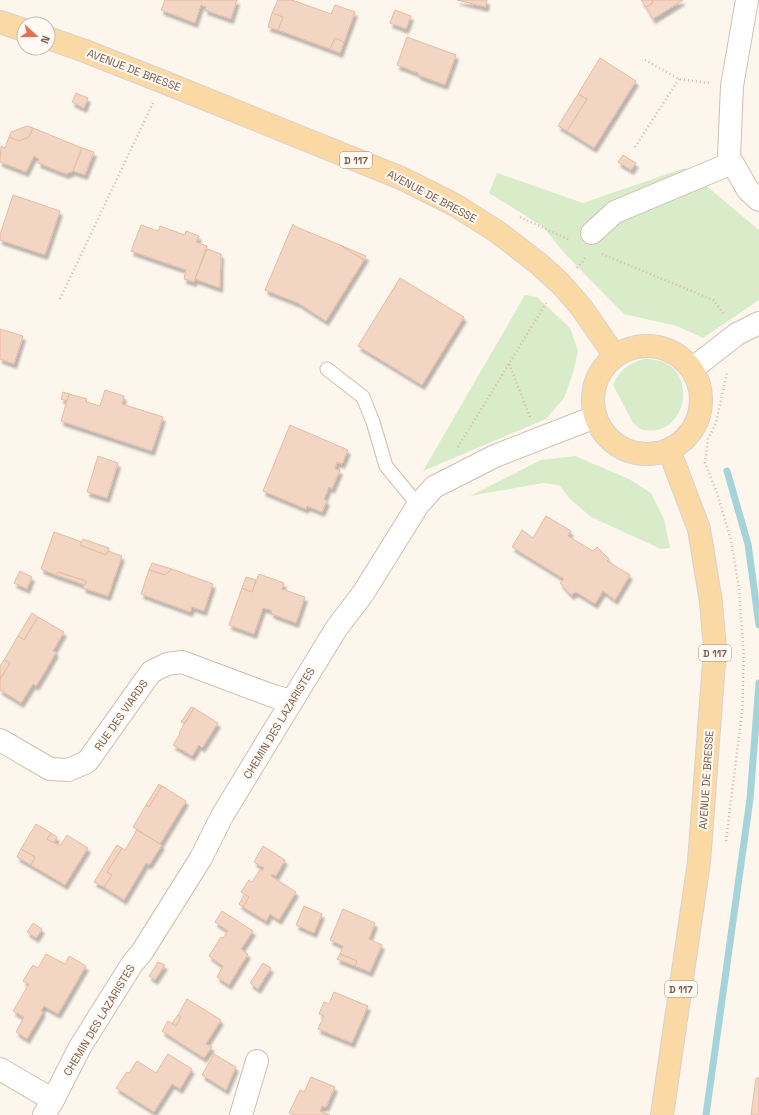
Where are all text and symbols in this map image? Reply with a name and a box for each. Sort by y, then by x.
north arrow [16,16,56,56]
text: N [37,34,53,46]
street label: AVENUE DE BRESSE [85,46,183,94]
road number: D 117 [340,152,372,168]
street label: AVENUE DE BRESSE [385,166,479,226]
road number: D 117 [699,645,731,661]
street label: CHEMIN DES LAZARISTES [240,665,318,781]
street label: RUE DES VIARDS [91,677,151,753]
street label: AVENUE DE BRESSE [696,730,716,830]
street label: CHEMIN DES LAZARISTES [60,962,138,1078]
road number: D 117 [665,981,697,997]

